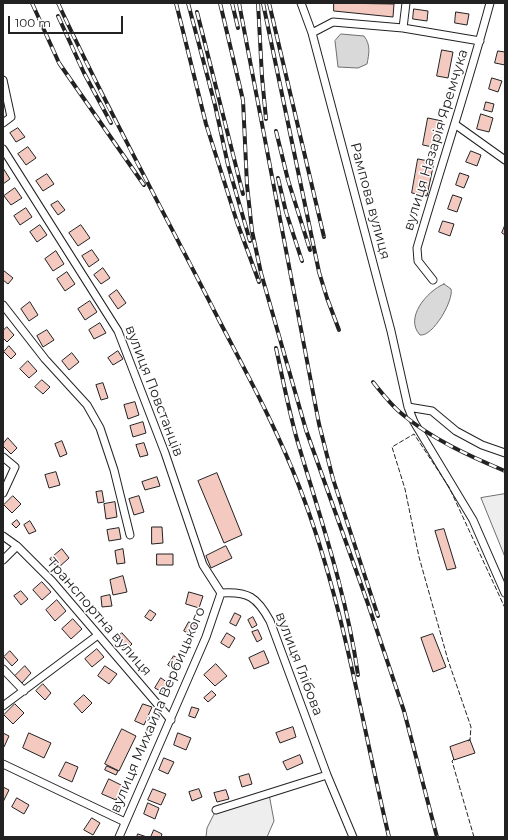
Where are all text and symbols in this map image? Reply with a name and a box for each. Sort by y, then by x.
scale bar [10,8,125,34]
text: 100 m [15,15,51,30]
street label: вулиця Назарія Яремчука [400,47,472,233]
street label: Рампова вулиця [346,141,394,261]
street label: вулиця Повстанців [121,323,187,459]
street label: Транспортна вулиця [43,554,155,680]
street label: вулиця Михайла Вербицького [107,604,209,816]
street label: вулиця Глібова [272,610,326,718]

